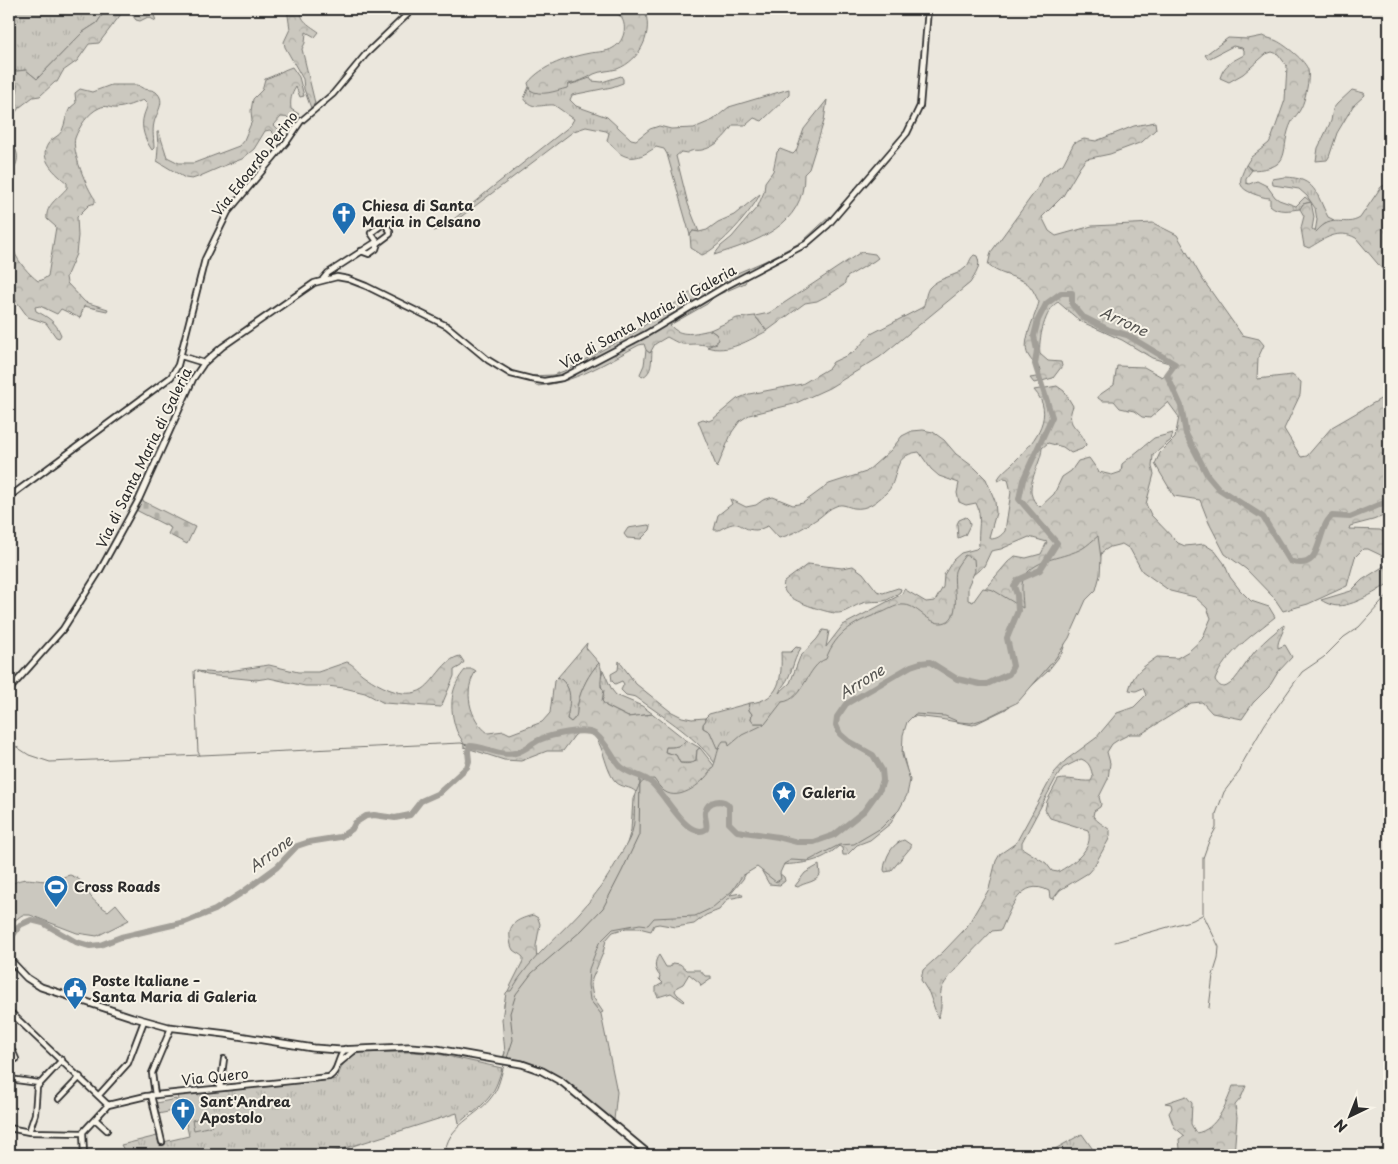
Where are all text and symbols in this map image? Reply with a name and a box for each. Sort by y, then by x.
street label: Via Edoardo Perino [207,106,303,221]
place label: Chiesa di Santa Maria in Celsano [362,195,481,232]
church icon: Chiesa di Santa Maria in Celsano [331,201,357,235]
street label: Via di Santa Maria di Galeria [556,259,740,374]
water label: Arrone [1097,300,1153,342]
street label: Via di Santa Maria di Galeria [91,364,197,552]
water label: Arrone [834,657,889,704]
place icon: Galeria [771,780,797,814]
place label: Galeria [802,782,856,803]
water label: Arrone [243,828,298,877]
sports icon: Cross Roads [43,874,69,908]
place label: Cross Roads [74,876,160,897]
place label: Poste Italiane – Santa Maria di Galeria [92,970,257,1007]
public building icon: Poste Italiane – Santa Maria di Galeria [62,976,88,1010]
street label: Via Quero [180,1063,250,1090]
place label: Sant'Andrea Apostolo [200,1091,291,1128]
north arrow [1326,1092,1376,1142]
church icon: Sant'Andrea Apostolo [170,1097,196,1131]
text: N [1330,1114,1352,1137]

